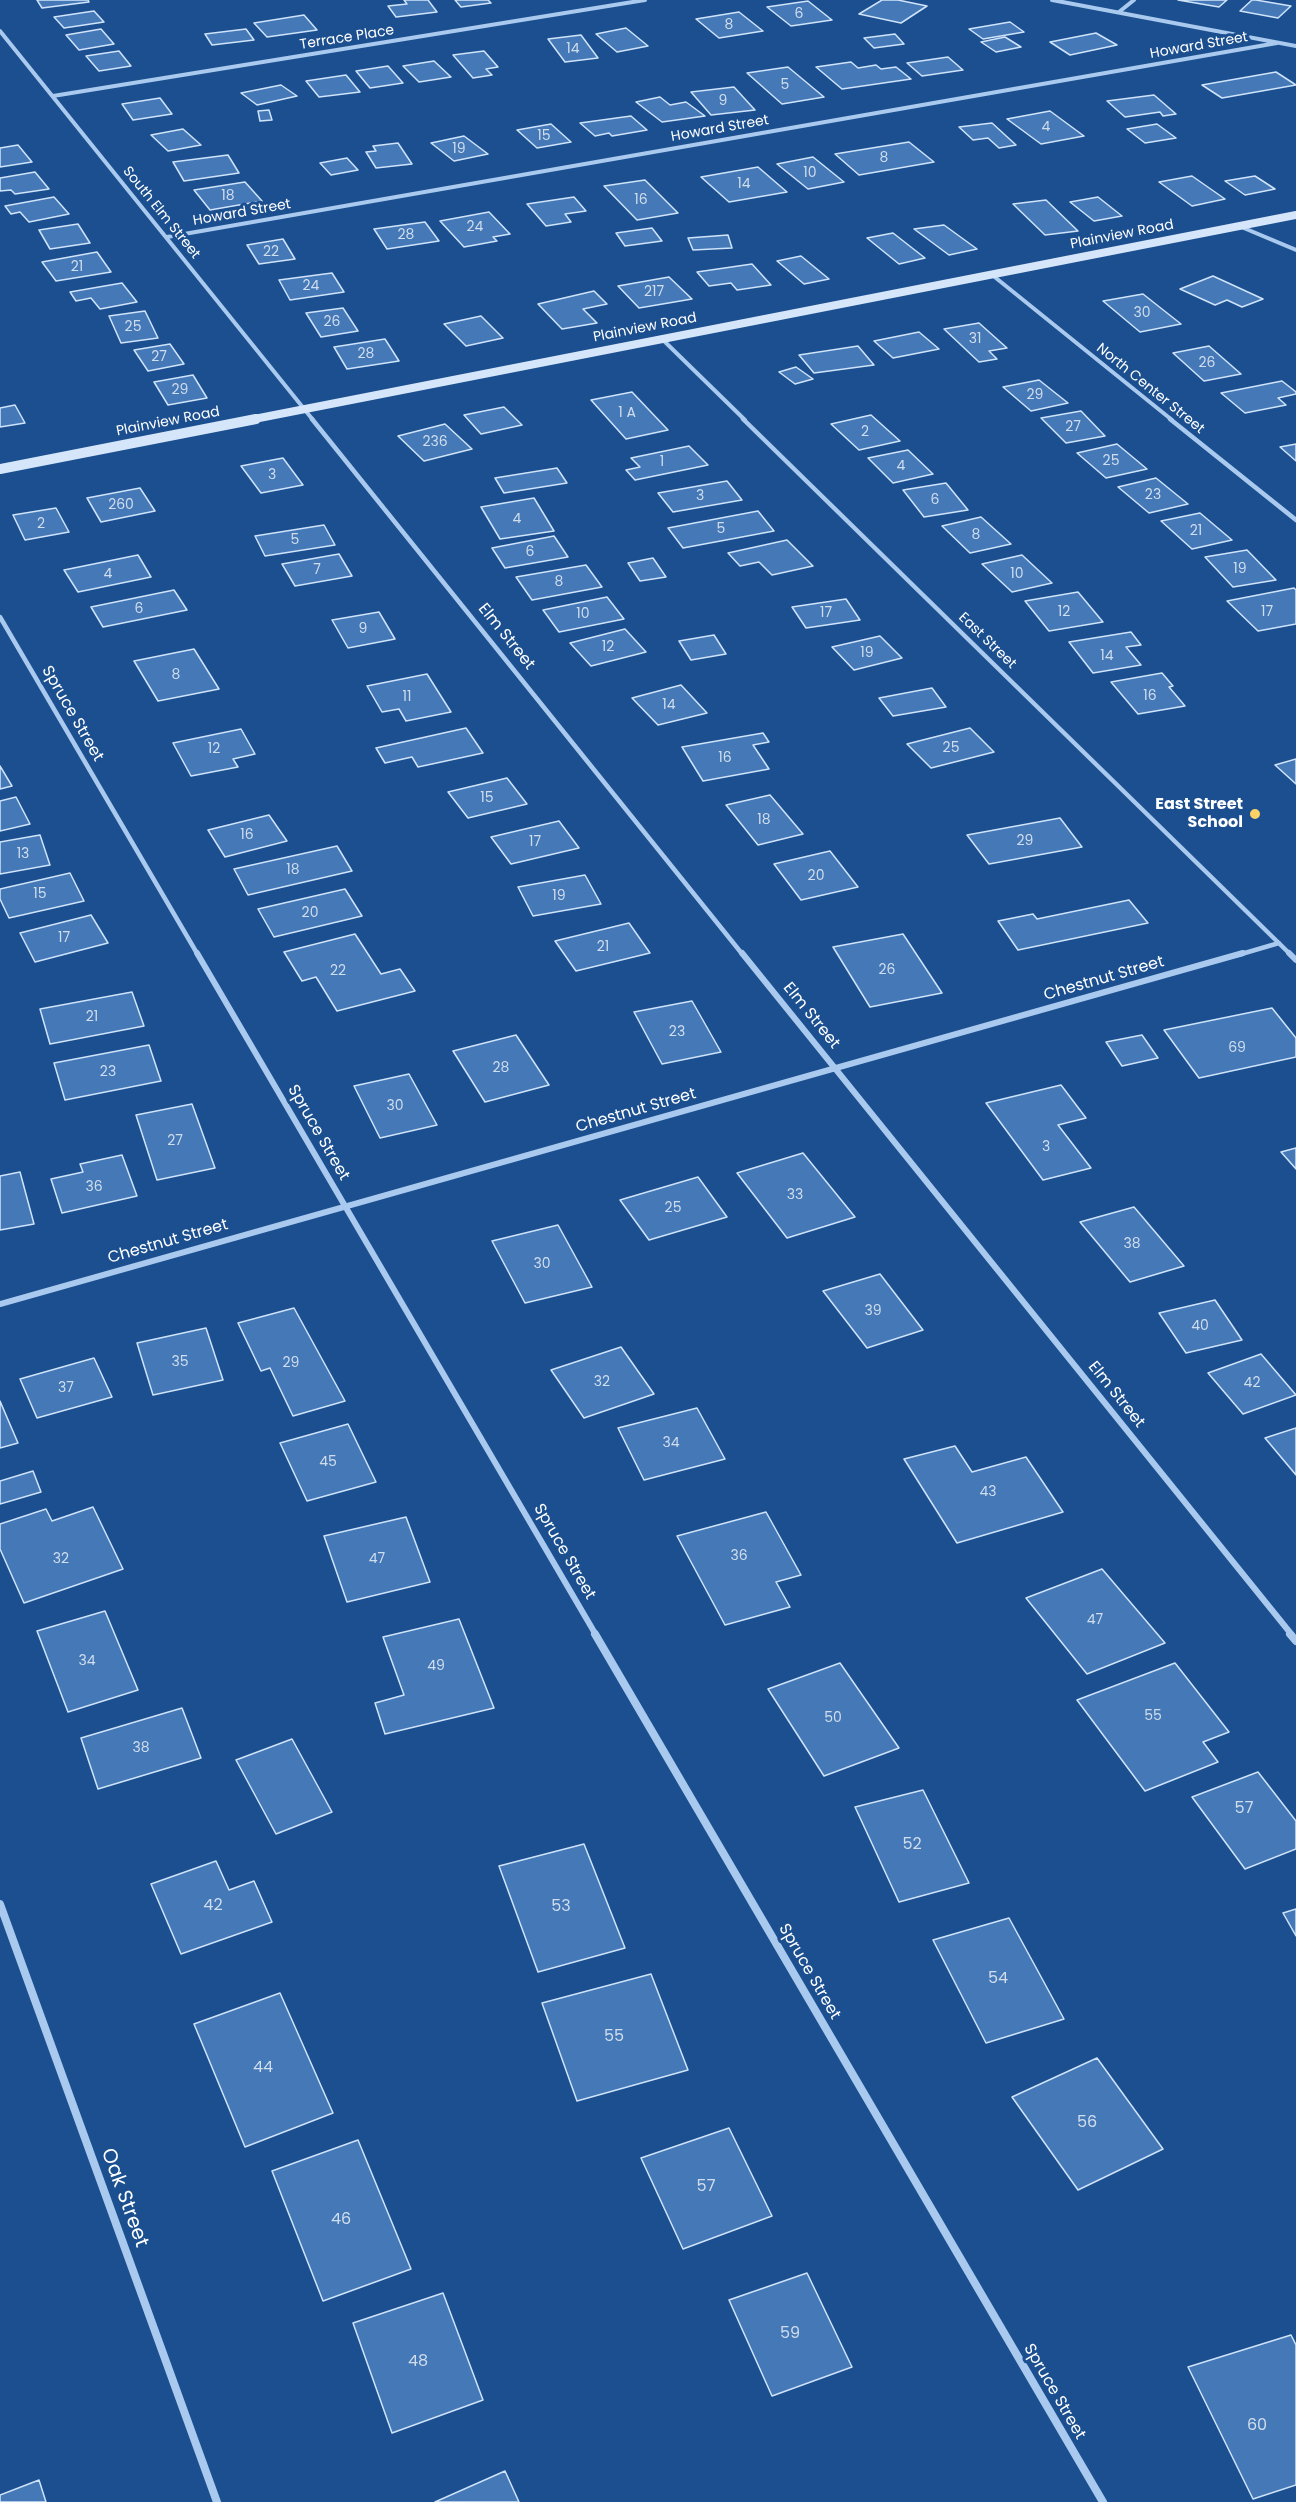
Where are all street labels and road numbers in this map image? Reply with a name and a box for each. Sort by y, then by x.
street label: Terrace Place [299,22,395,54]
street label: Howard Street [1149,29,1249,63]
street label: Howard Street [670,112,770,146]
street label: South Elm Street [119,164,203,262]
street label: Howard Street [192,196,292,230]
street label: Plainview Road [1069,217,1175,253]
street label: Plainview Road [592,310,698,346]
street label: North Center Street [1093,340,1207,438]
street label: Plainview Road [115,404,221,440]
street label: Elm Street [473,600,539,674]
street label: East Street [955,609,1019,673]
street label: Spruce Street [37,663,107,765]
street label: Chestnut Street [1042,953,1166,1005]
street label: Elm Street [778,979,844,1053]
street label: Spruce Street [283,1082,353,1184]
street label: Chestnut Street [574,1085,698,1137]
street label: Chestnut Street [106,1216,230,1268]
street label: Elm Street [1083,1358,1149,1432]
street label: Spruce Street [529,1501,599,1603]
street label: Spruce Street [774,1921,844,2023]
street label: Oak Street [95,2145,153,2251]
street label: Spruce Street [1019,2341,1089,2443]

